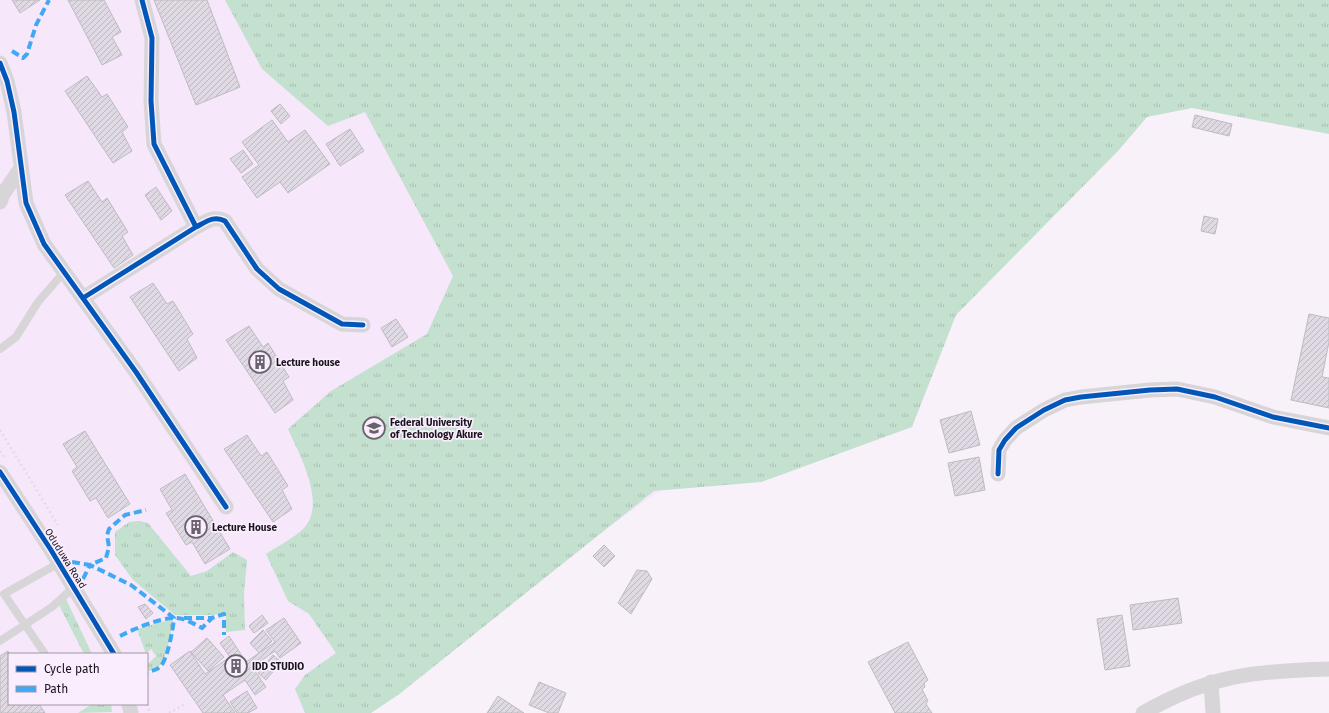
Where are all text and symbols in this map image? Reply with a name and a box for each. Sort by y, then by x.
building icon: Lecture house [247,349,273,375]
place label: Lecture house [276,357,341,369]
school or university icon: Federal University of Technology Akure [361,415,387,441]
place label: Federal University of Technology Akure [390,417,483,441]
building icon: Lecture House [183,514,209,540]
place label: Lecture House [212,522,277,534]
street label: Oduduwa Road [42,526,88,591]
legend [8,653,148,705]
building icon: IDD STUDIO [223,653,249,679]
place label: IDD STUDIO [252,661,304,673]
text: Cycle path [44,662,100,676]
text: Path [44,682,68,696]

